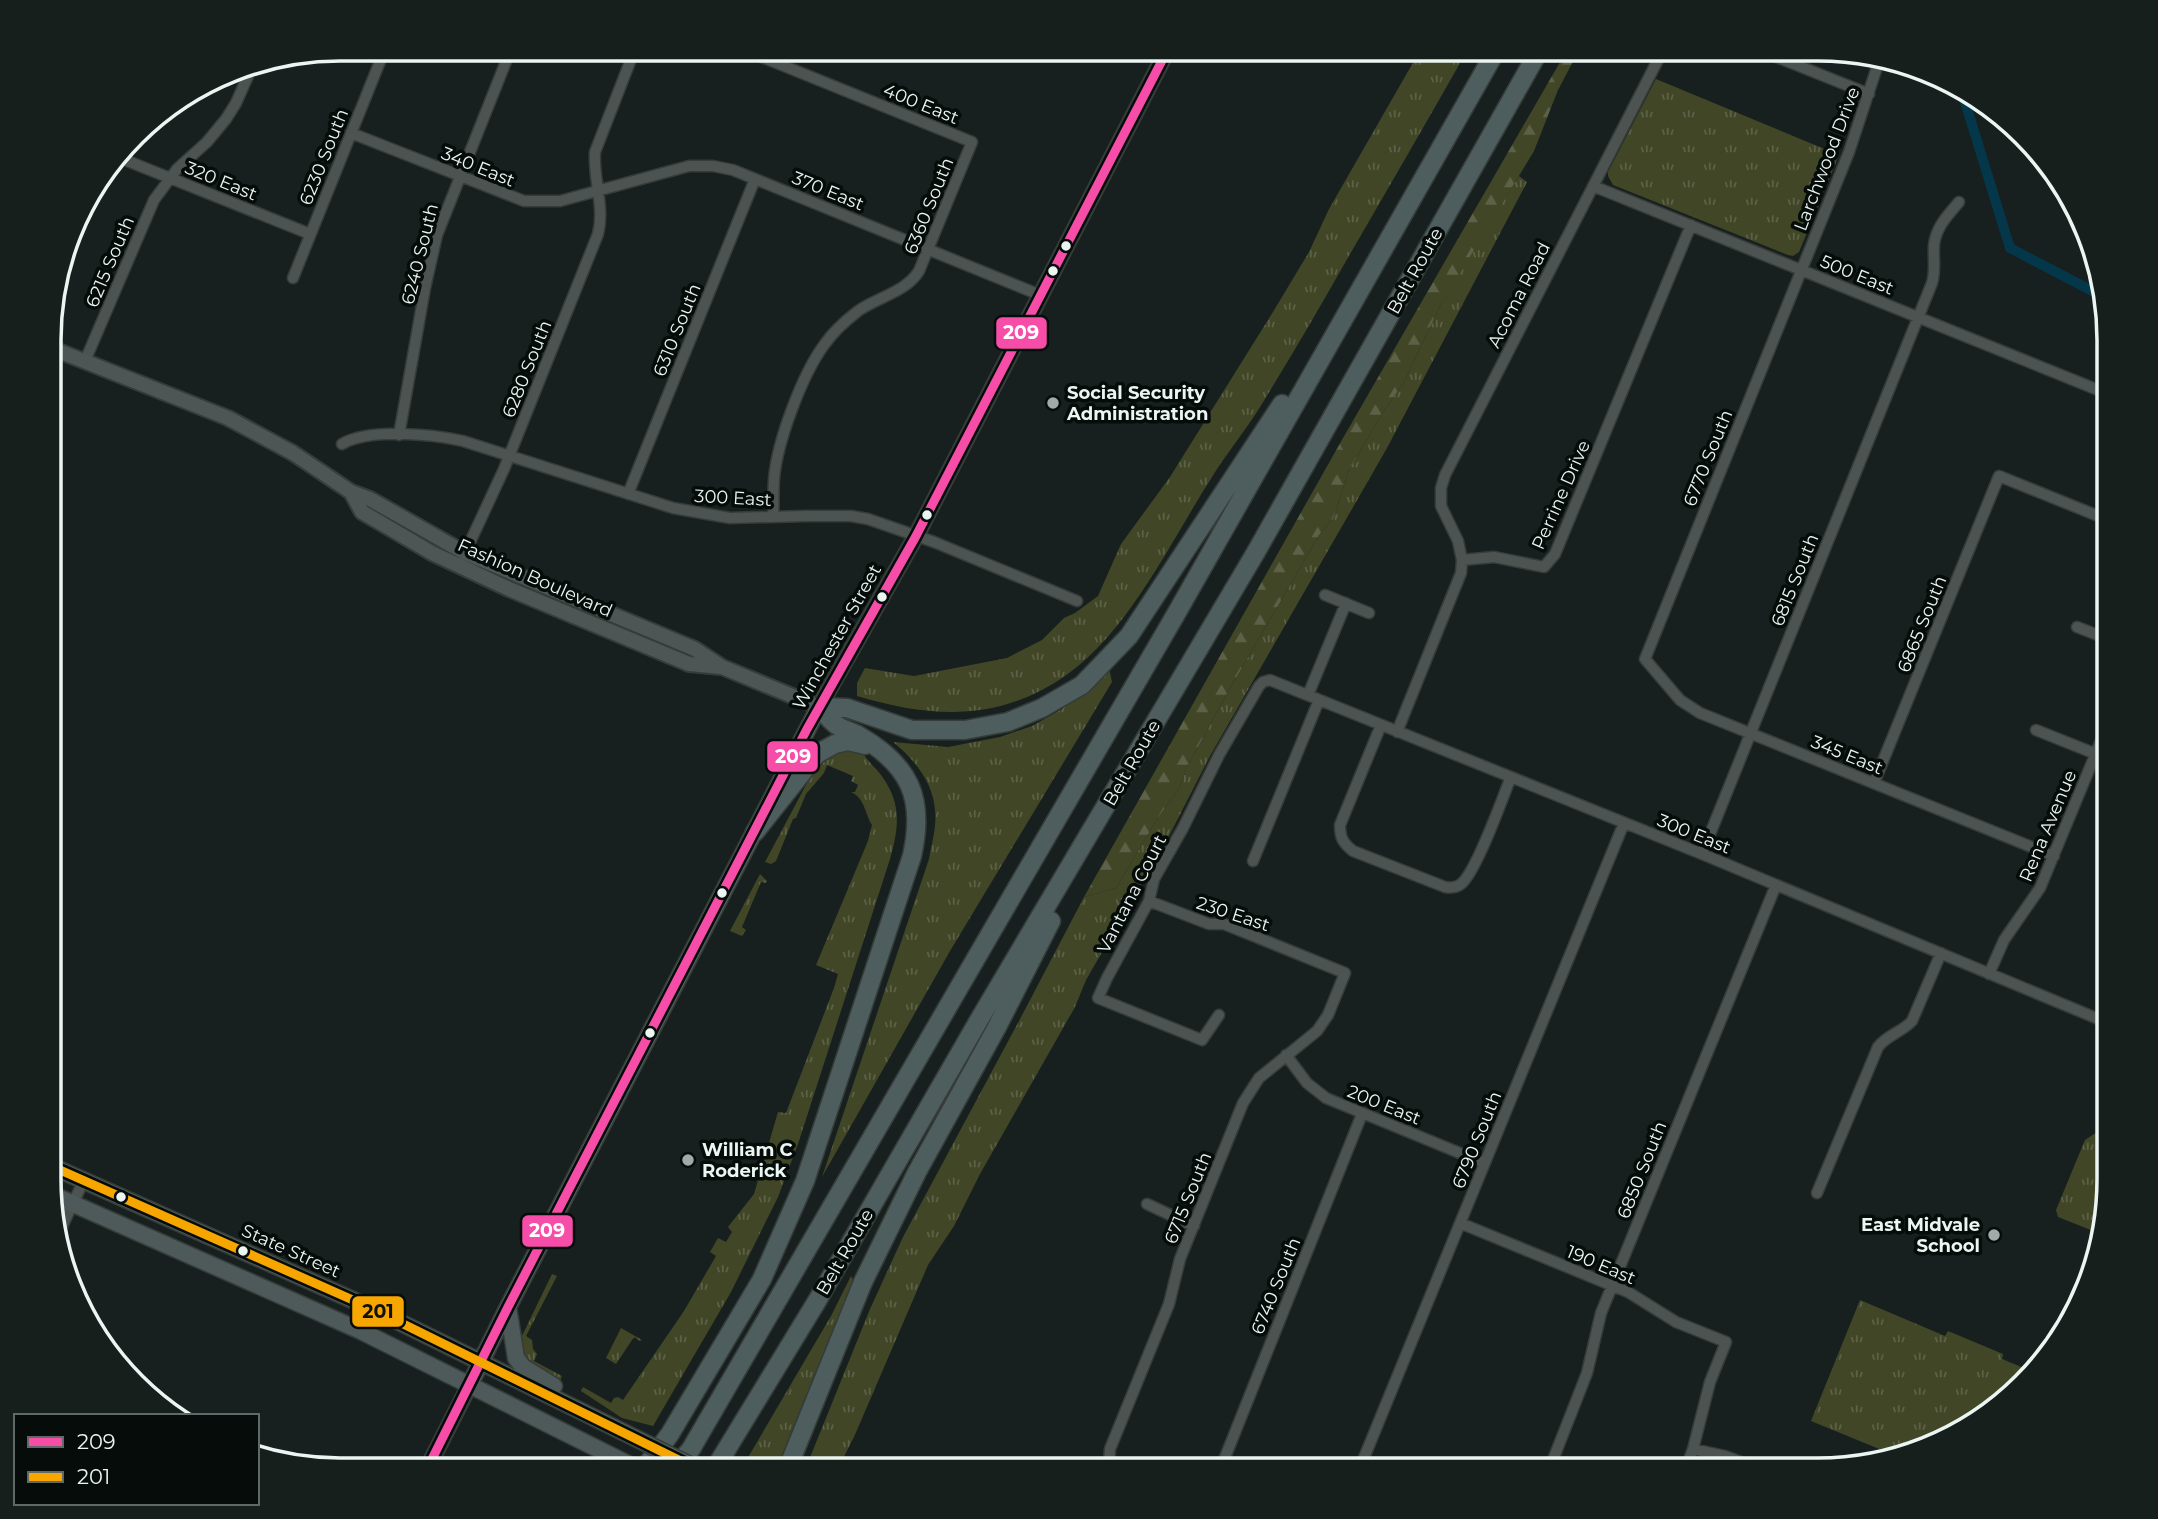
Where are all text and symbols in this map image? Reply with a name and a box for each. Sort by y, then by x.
street label: 400 East [880,79,962,129]
street label: Larchwood Drive [1789,84,1865,234]
street label: 6230 South [295,106,353,208]
street label: 340 East [438,142,518,192]
street label: 6360 South [900,154,958,258]
street label: 320 East [182,157,260,205]
street label: 370 East [789,167,867,215]
street label: 6240 South [397,201,443,307]
street label: 6215 South [81,213,139,311]
street label: Belt Route [1382,224,1448,318]
unlabelled marker [1059,239,1073,253]
street label: Acoma Road [1483,239,1555,351]
street label: 500 East [1817,250,1897,300]
unlabelled marker [1046,264,1060,278]
street label: 6310 South [648,280,706,380]
line badge: 209 [995,316,1048,350]
street label: 6280 South [497,317,557,421]
text: 209 [1003,321,1039,344]
place label: Social Security Administration [1066,382,1208,425]
marker: Social Security Administration [1045,395,1061,411]
street label: 6770 South [1679,406,1737,510]
street label: Perrine Drive [1527,437,1595,553]
street label: 300 East [694,485,772,511]
unlabelled marker [920,508,934,522]
street label: 6815 South [1766,531,1824,629]
street label: Fashion Boulevard [454,534,616,622]
street label: Winchester Street [788,561,886,713]
street label: 6865 South [1893,572,1951,676]
unlabelled marker [875,590,889,604]
street label: Belt Route [1099,716,1165,810]
street label: 345 East [1808,731,1886,779]
line badge: 209 [766,740,819,773]
text: 209 [775,745,811,768]
street label: Rena Avenue [2015,767,2081,885]
street label: 300 East [1654,809,1734,859]
street label: Vantana Court [1093,831,1171,957]
unlabelled marker [715,886,729,900]
street label: 230 East [1194,892,1272,936]
unlabelled marker [643,1026,657,1040]
street label: 200 East [1344,1080,1424,1130]
street label: 6790 South [1448,1088,1506,1192]
street label: 6850 South [1612,1118,1672,1222]
place label: William C Roderick [702,1139,793,1182]
street label: 6715 South [1160,1149,1216,1247]
marker: William C Roderick [680,1152,696,1168]
unlabelled marker [114,1190,128,1204]
street label: Belt Route [812,1205,878,1299]
line badge: 209 [521,1214,574,1248]
place label: East Midvale School [1861,1214,1980,1257]
street label: State Street [238,1219,344,1283]
text: 209 [529,1219,565,1242]
marker: East Midvale School [1986,1227,2002,1243]
street label: 6740 South [1247,1234,1305,1338]
street label: 190 East [1563,1241,1639,1289]
unlabelled marker [236,1244,250,1258]
line badge: 201 [351,1295,405,1328]
text: 201 [362,1300,394,1323]
legend [14,1414,259,1505]
text: 209 [77,1429,116,1454]
text: 201 [77,1464,110,1489]

